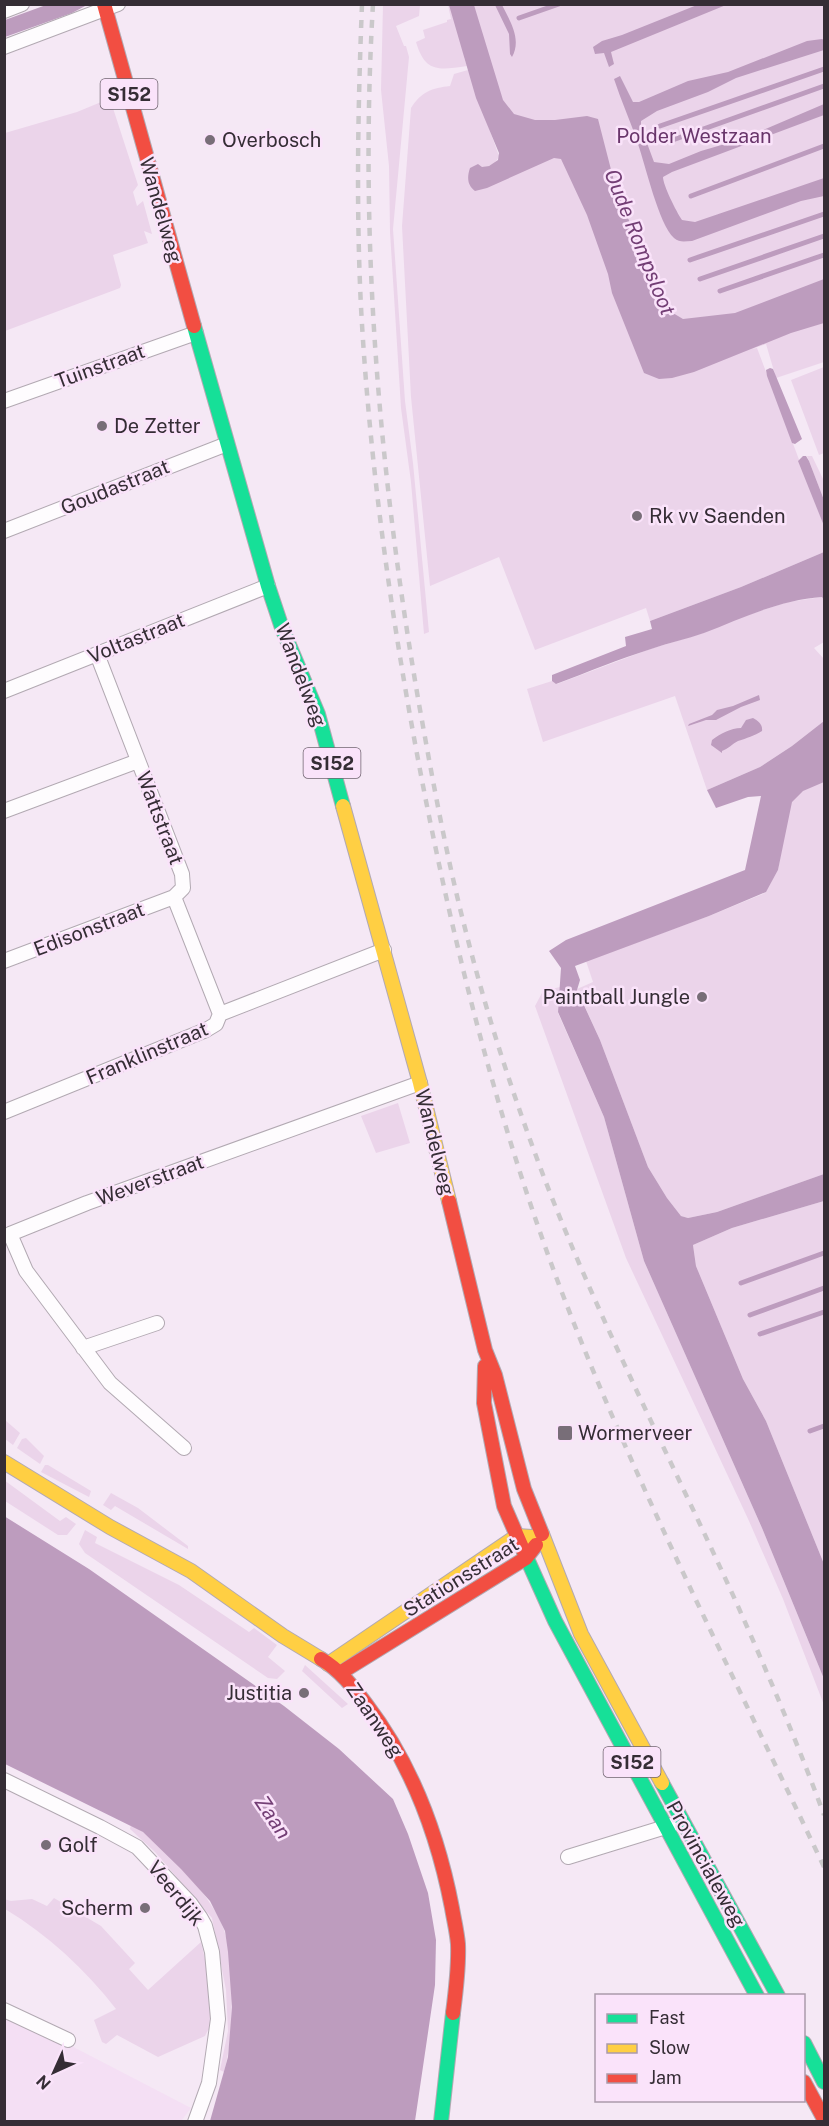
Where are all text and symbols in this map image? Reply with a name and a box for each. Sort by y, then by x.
road number: S152 [100,79,158,109]
park label: Polder Westzaan [616,124,772,148]
place label: Overbosch [222,128,321,152]
marker: Overbosch [203,133,217,147]
street label: Wandelweg [134,154,188,266]
water label: Oude Rompsloot [599,165,681,319]
street label: Tuinstraat [52,339,148,393]
place label: De Zetter [114,414,201,438]
marker: De Zetter [95,419,109,433]
street label: Goudastraat [57,454,173,520]
place label: Rk vv Saenden [649,504,786,528]
marker: Rk vv Saenden [630,509,644,523]
street label: Voltastraat [84,608,188,668]
street label: Wandelweg [270,620,332,730]
road number: S152 [304,748,360,778]
street label: Wattstraat [131,768,189,868]
street label: Edisonstraat [30,897,148,961]
place label: Paintball Jungle [543,985,690,1009]
marker: Paintball Jungle [695,990,709,1004]
street label: Franklinstraat [82,1017,212,1089]
street label: Wandelweg [410,1086,460,1198]
street label: Weverstraat [93,1149,207,1211]
place label: Wormerveer [578,1421,693,1445]
marker: Wormerveer [556,1424,574,1442]
street label: Stationsstraat [399,1532,523,1622]
street label: Zaanweg [341,1678,409,1762]
place label: Justitia [226,1681,292,1705]
marker: Justitia [297,1686,311,1700]
road number: S152 [604,1747,660,1777]
water label: Zaan [249,1791,297,1843]
street label: Provincialeweg [661,1797,751,1931]
place label: Golf [58,1833,98,1857]
marker: Golf [39,1838,53,1852]
street label: Veerdijk [143,1856,209,1930]
place label: Scherm [61,1896,133,1920]
marker: Scherm [138,1901,152,1915]
legend [595,1994,805,2102]
text: Fast [649,2007,685,2028]
text: Slow [649,2037,690,2058]
north arrow [24,2042,84,2102]
text: Jam [649,2067,682,2088]
text: N [33,2071,55,2093]

